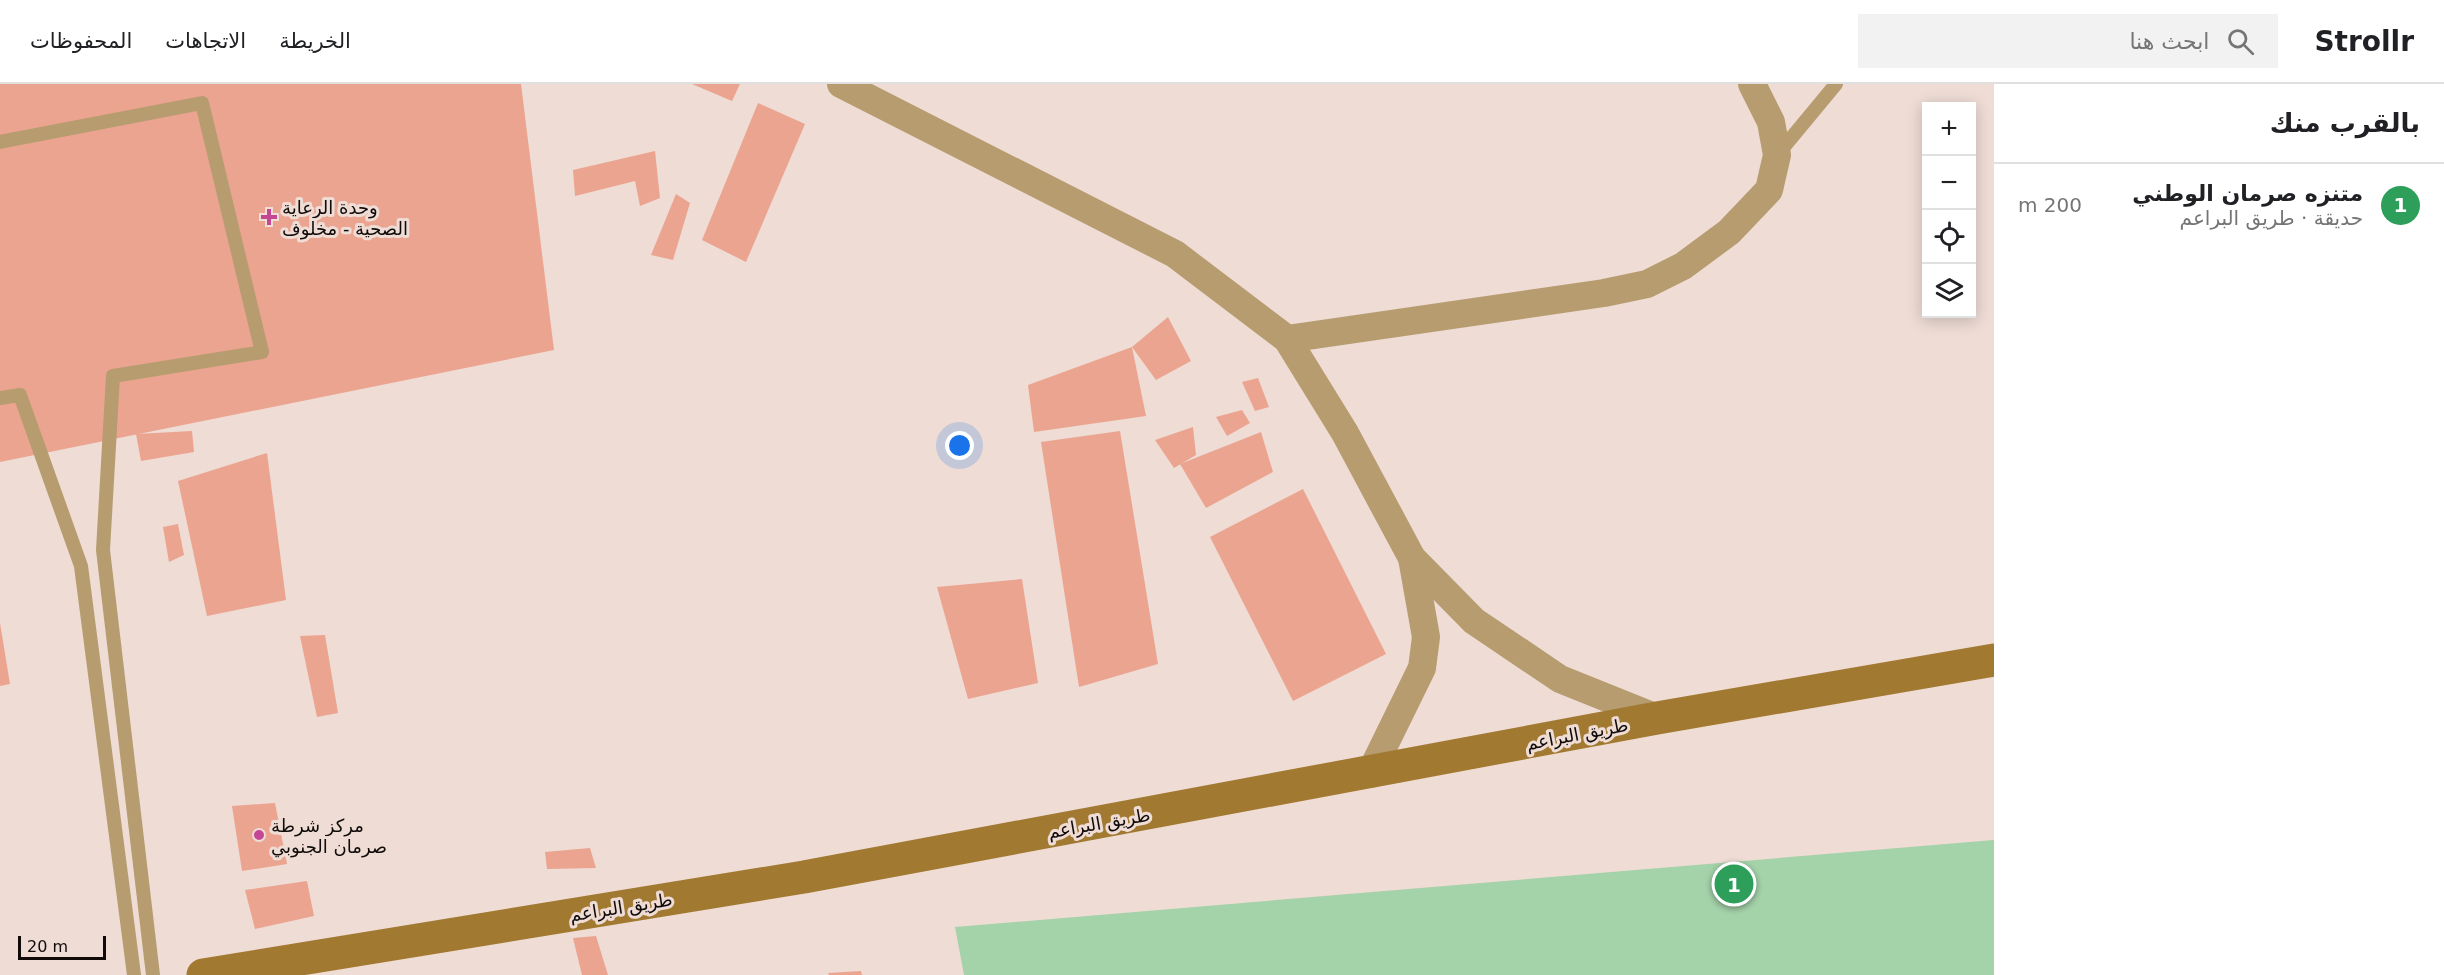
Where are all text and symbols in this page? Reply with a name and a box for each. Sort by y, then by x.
search box [1858,14,2278,68]
icon: search [2224,25,2257,58]
text: Strollr [2314,25,2414,58]
text: المحفوظات [30,29,132,53]
text: الاتجاهات [165,29,246,53]
text: الخريطة [279,29,351,53]
text: ابحث هنا [2129,29,2209,54]
map controls [1922,102,1976,318]
button: + [1922,102,1976,156]
text: بالقرب منك [2270,108,2420,138]
button: − [1922,156,1976,210]
text: متنزه صرمان الوطني [2132,181,2363,206]
text: 200 m [2018,193,2082,217]
text: 1 [2394,193,2407,217]
place label: وحدة الرعاية الصحية - مخلوف [282,197,408,240]
text: حديقة · طريق البراعم [2180,206,2363,230]
marker: وحدة الرعاية الصحية - مخلوف [260,208,278,226]
button: locate [1922,210,1976,264]
button: layers [1922,264,1976,318]
your location [945,431,974,460]
street label: طريق البراعم [1524,714,1630,755]
street label: طريق البراعم [1046,804,1152,843]
place label: مركز شرطة صرمان الجنوبي [271,815,387,858]
marker: مركز شرطة صرمان الجنوبي [252,828,266,842]
pin: 1 [1714,862,1754,906]
street label: طريق البراعم [568,889,674,926]
scale bar [18,933,106,960]
text: 20 m [27,937,68,956]

